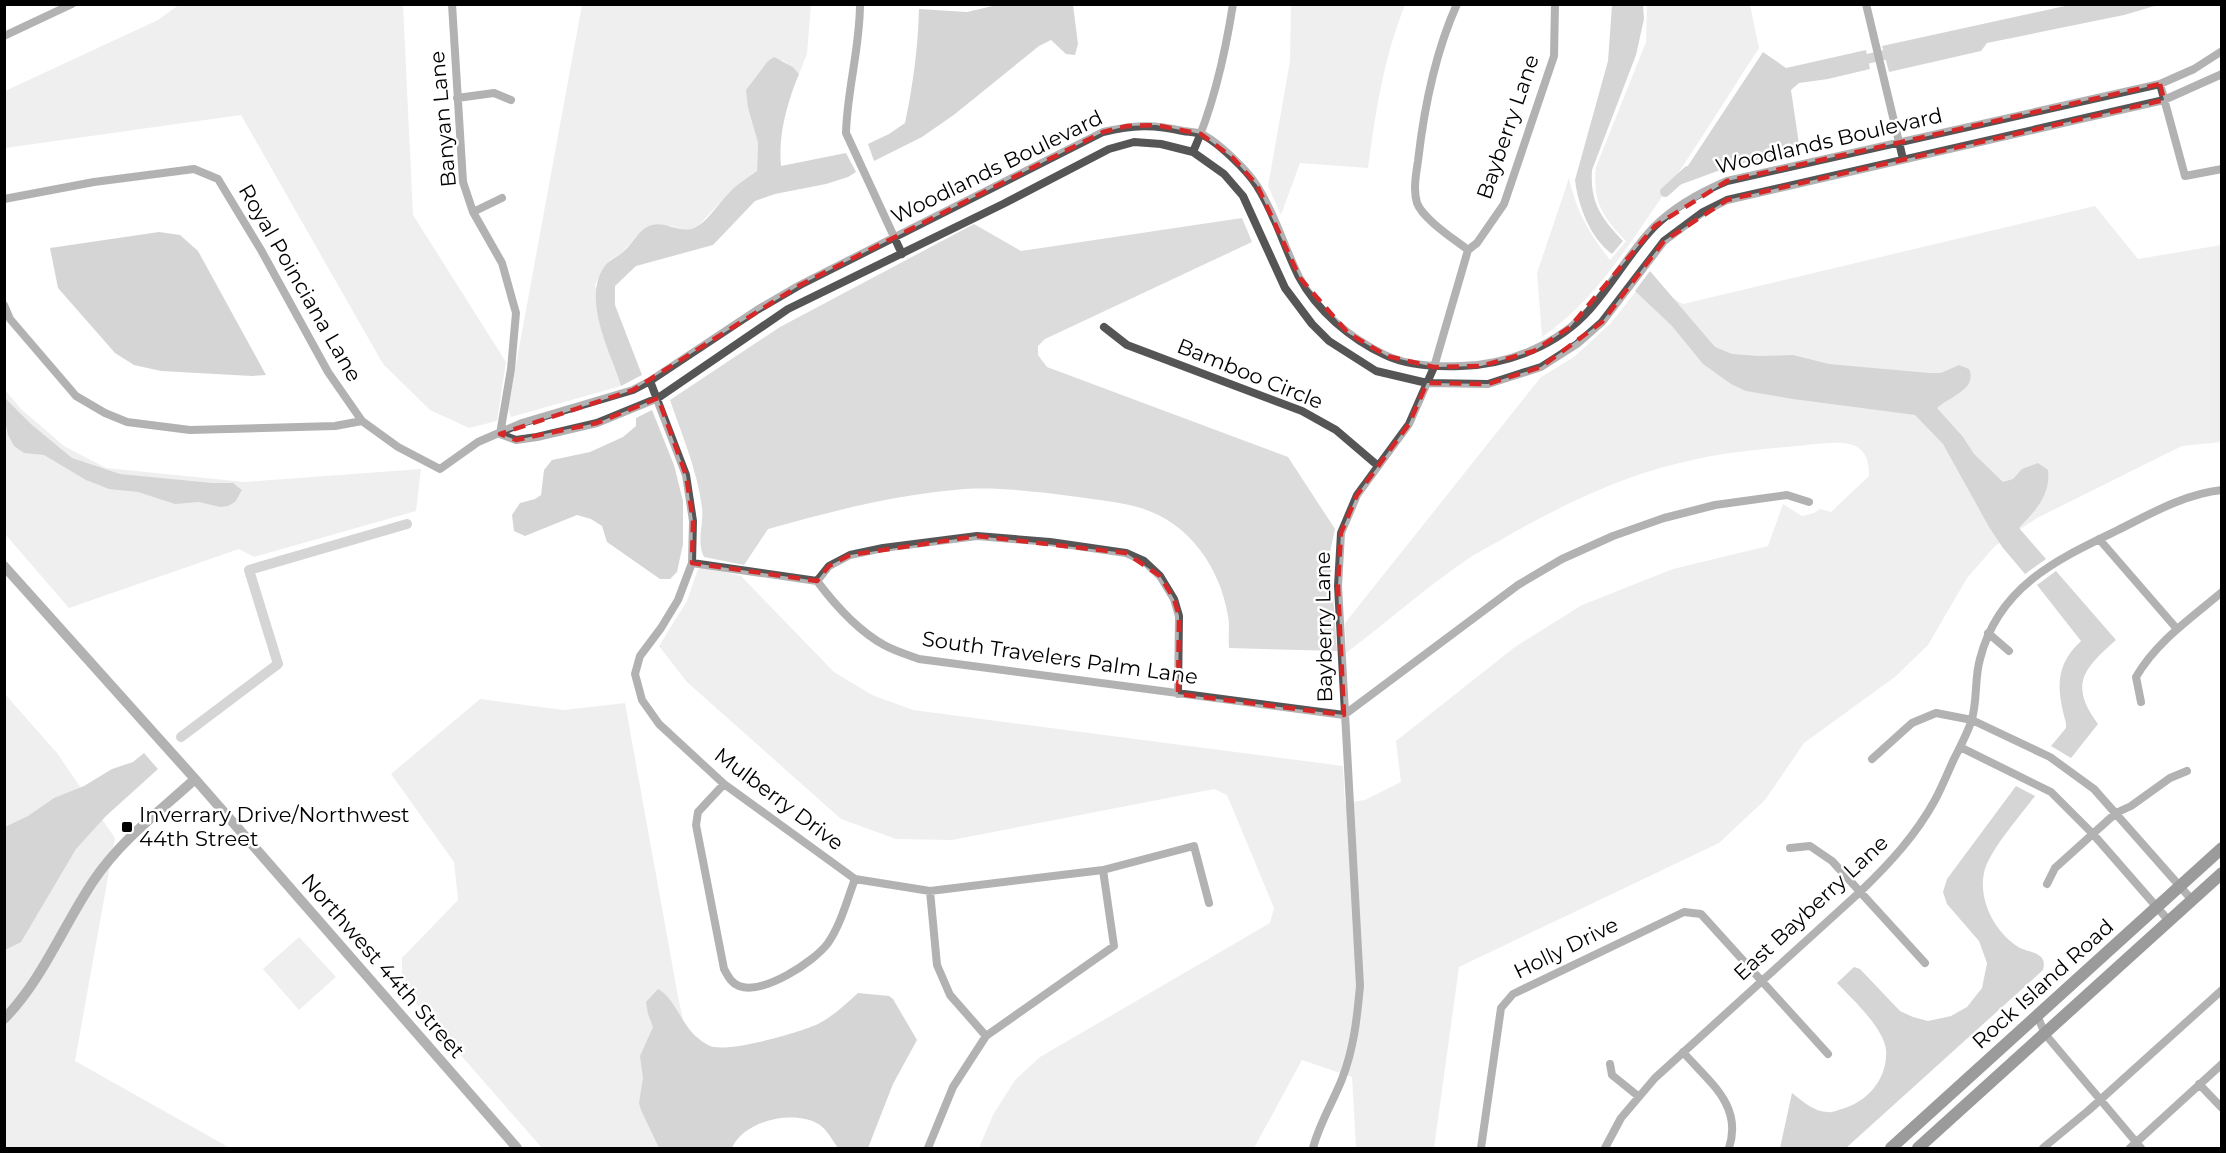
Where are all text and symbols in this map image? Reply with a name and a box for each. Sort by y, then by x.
street label: Banyan Lane [424,50,461,188]
street label: Bayberry Lane [1471,51,1544,202]
street label: Woodlands Boulevard [1713,102,1945,179]
street label: Woodlands Boulevard [887,104,1107,229]
street label: Royal Poinciana Lane [234,180,367,386]
street label: Bamboo Circle [1174,333,1327,414]
street label: Bayberry Lane [1310,551,1337,703]
street label: South Travelers Palm Lane [920,626,1200,689]
street label: Mulberry Drive [710,742,849,855]
place label: Inverrary Drive/Northwest 44th Street [139,802,410,851]
marker: Inverrary Drive/Northwest 44th Street [120,820,134,834]
street label: East Bayberry Lane [1728,830,1893,986]
street label: Northwest 44th Street [297,868,470,1063]
street label: Holly Drive [1509,911,1622,984]
street label: Rock Island Road [1967,914,2118,1054]

